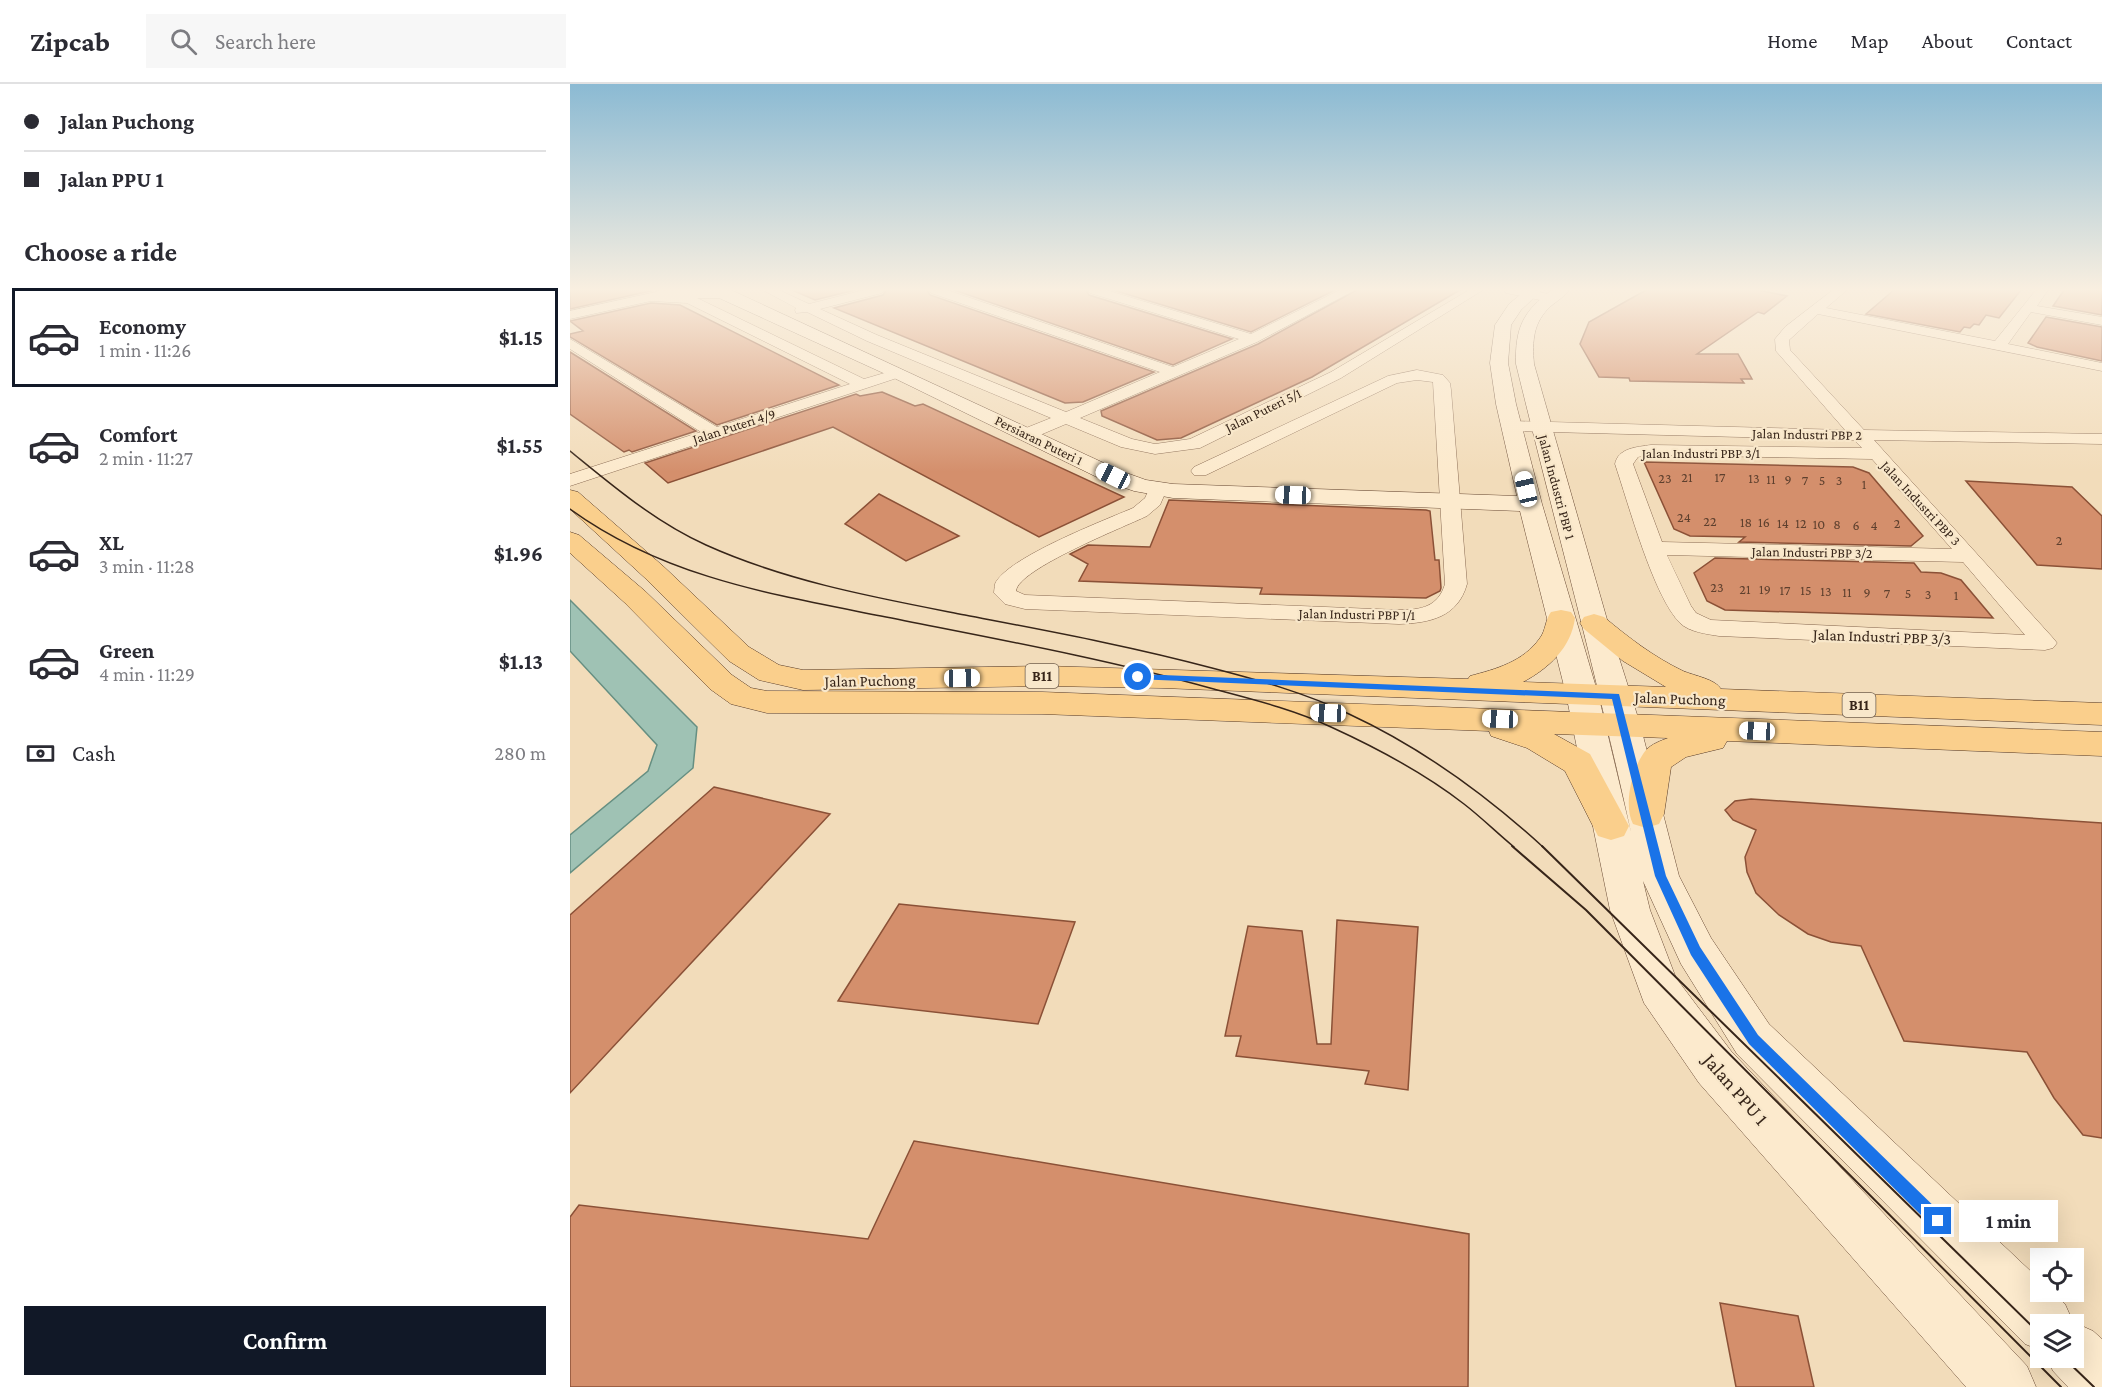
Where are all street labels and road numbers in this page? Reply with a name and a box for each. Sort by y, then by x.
street label: Jalan Puteri 5/1 [1221,385,1304,436]
street label: Jalan Puteri 4/9 [689,405,777,448]
street label: Persiaran Puteri 1 [992,412,1086,468]
street label: Jalan Industri PBP 2 [1750,425,1862,443]
street label: Jalan Industri PBP 1 [1535,431,1579,542]
street label: Jalan Industri PBP 3/1 [1640,445,1761,461]
street label: Jalan Industri PBP 3 [1876,456,1964,549]
street label: Jalan Industri PBP 3/2 [1749,543,1873,561]
street label: Jalan Industri PBP 1/1 [1297,605,1416,623]
street label: Jalan Industri PBP 3/3 [1811,626,1951,648]
road number: B11 [1026,664,1058,688]
street label: Jalan Puchong [822,671,916,691]
street label: Jalan Puchong [1632,688,1726,710]
road number: B11 [1842,693,1876,717]
street label: Jalan PPU 1 [1697,1047,1773,1130]

